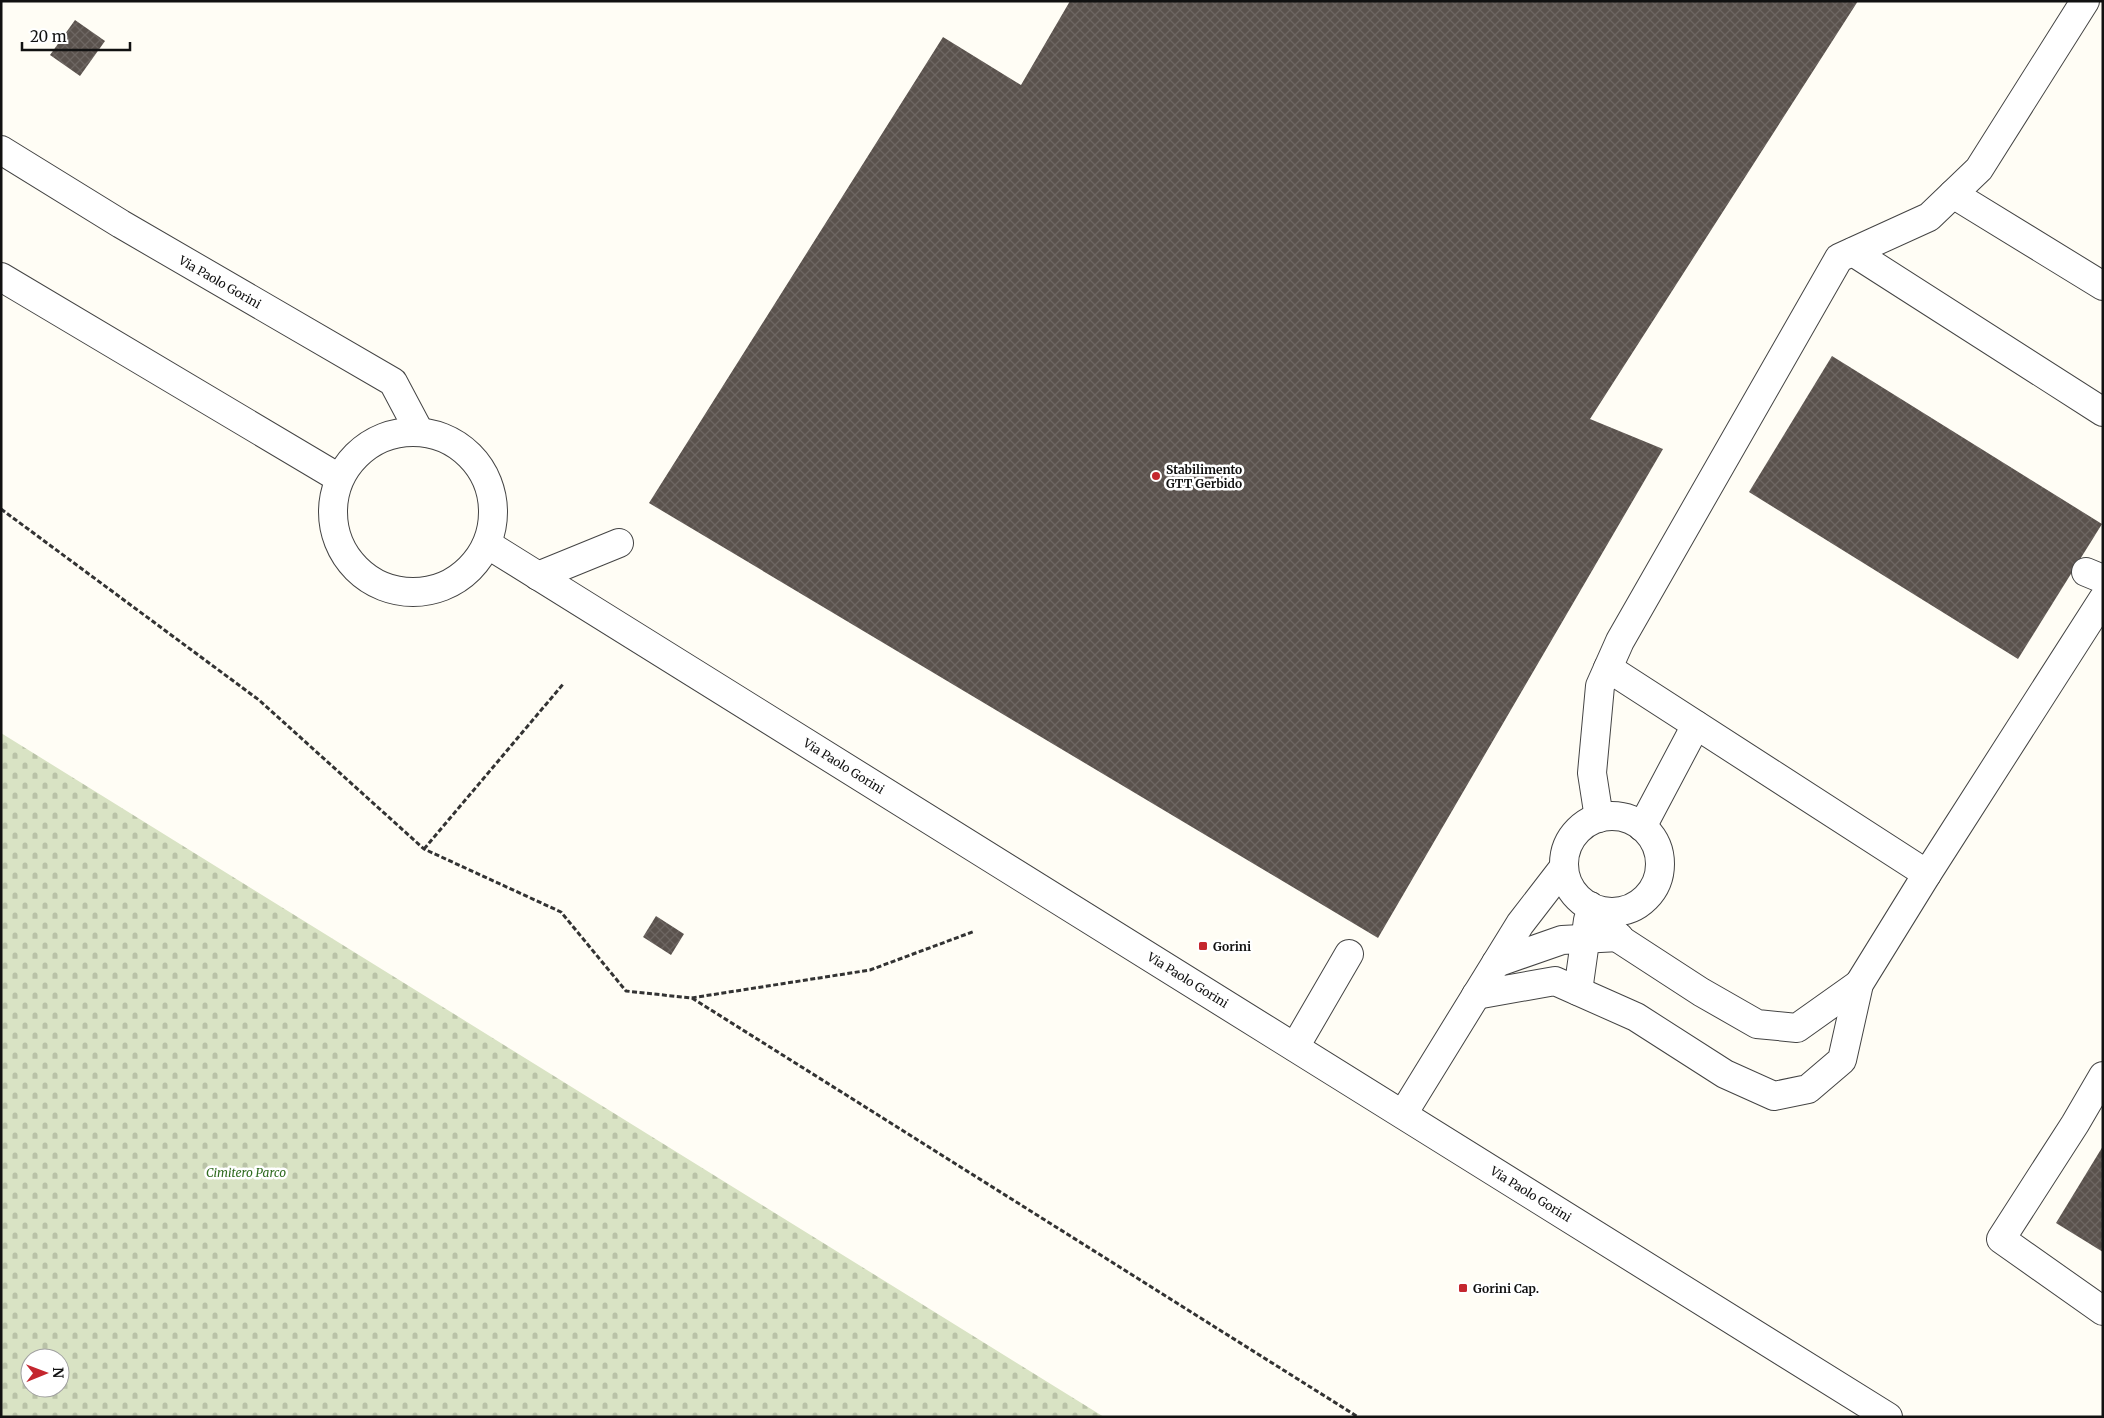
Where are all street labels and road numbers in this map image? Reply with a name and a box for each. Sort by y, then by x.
street label: Via Paolo Gorini [175,252,264,312]
street label: Via Paolo Gorini [800,735,887,797]
street label: Via Paolo Gorini [1144,949,1231,1011]
street label: Via Paolo Gorini [1487,1163,1574,1225]

